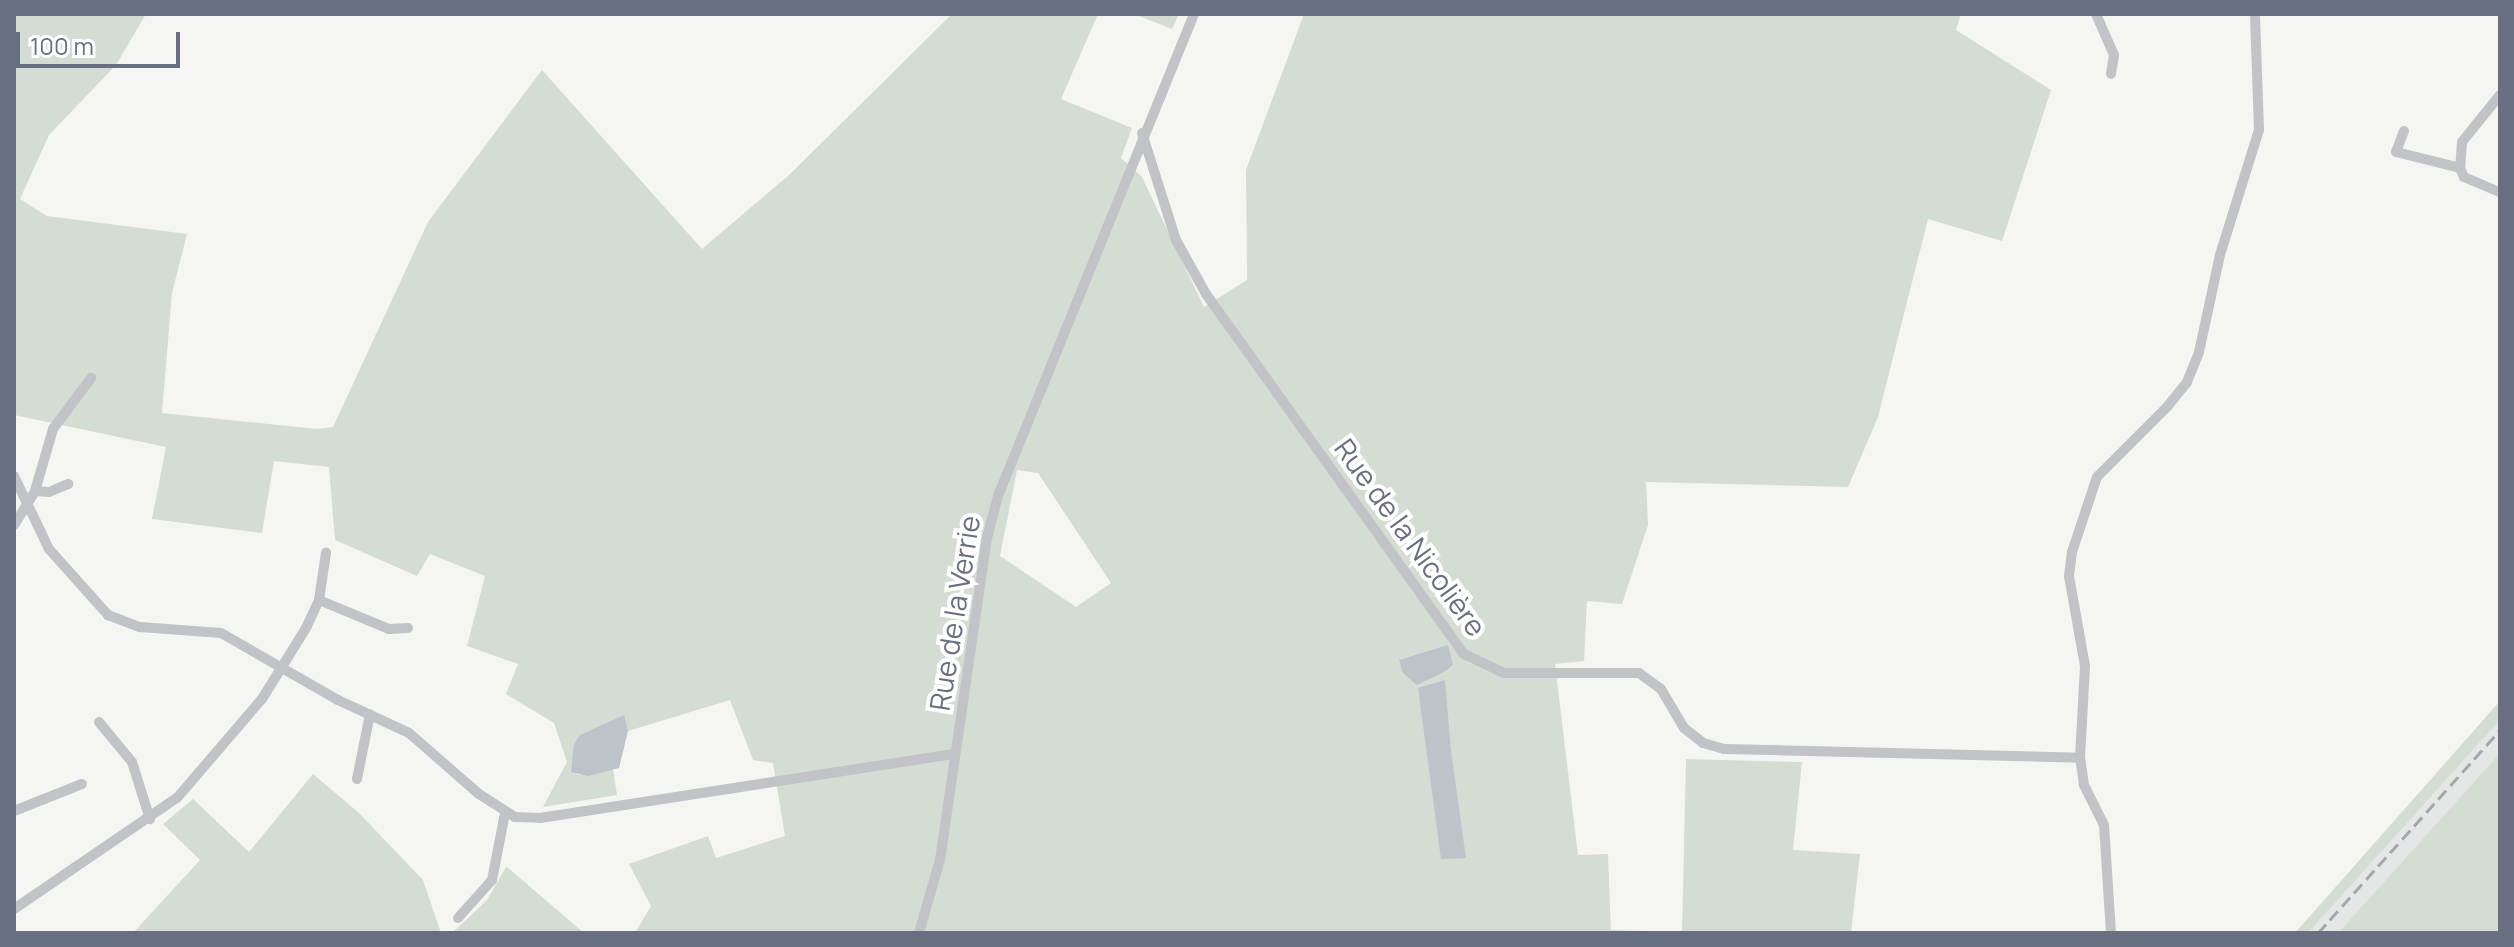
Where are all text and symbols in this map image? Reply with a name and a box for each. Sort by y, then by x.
scale bar [20,16,184,66]
text: 100 m [30,29,94,62]
street label: Rue de la Nicolière [1328,432,1494,642]
street label: Rue de la Verrie [922,513,986,713]

